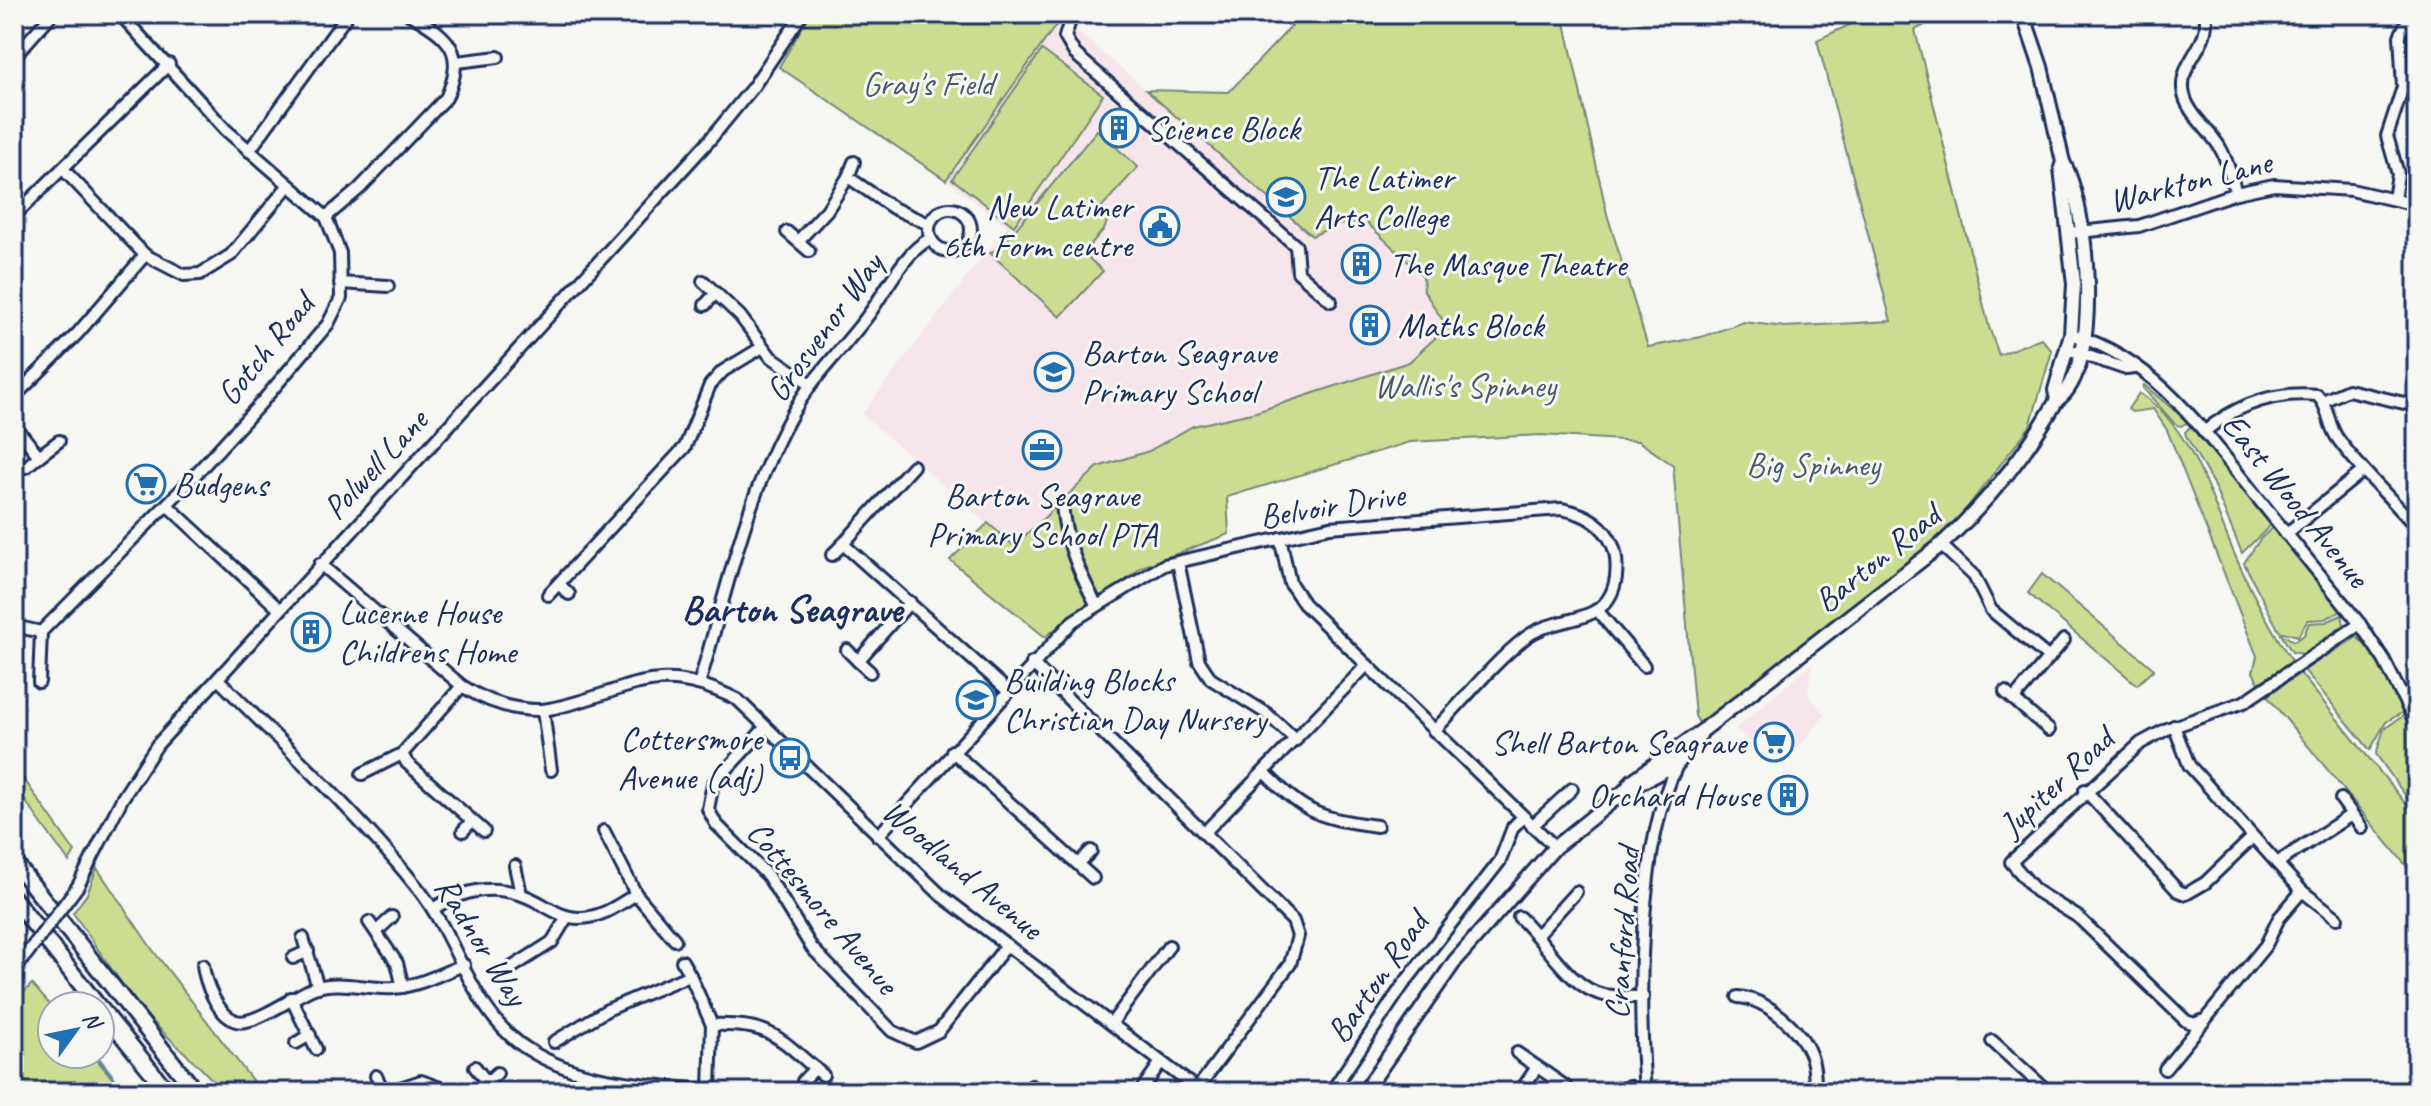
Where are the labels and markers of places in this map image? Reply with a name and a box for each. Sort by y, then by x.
building icon: Science Block [1098,107,1140,149]
place label: Science Block [1147,107,1302,150]
place label: The Latimer Arts College [1314,156,1457,238]
school or university icon: The Latimer Arts College [1265,176,1307,218]
place label: New Latimer 6th Form centre [943,185,1136,267]
public building icon: New Latimer 6th Form centre [1139,205,1181,247]
building icon: The Masque Theatre [1340,243,1382,285]
place label: The Masque Theatre [1389,243,1629,286]
building icon: Maths Block [1349,304,1391,346]
place label: Maths Block [1398,304,1546,347]
place label: Barton Seagrave Primary School [1082,331,1278,413]
school or university icon: Barton Seagrave Primary School [1033,351,1075,393]
office icon: Barton Seagrave Primary School PTA [1021,429,1063,471]
supermarket icon: Budgens [125,463,167,505]
place label: Budgens [174,463,271,506]
place label: Barton Seagrave Primary School PTA [927,474,1159,556]
place label: Lucerne House Childrens Home [339,591,519,673]
building icon: Lucerne House Childrens Home [290,611,332,653]
place label: Building Blocks Christian Day Nursery [1004,659,1268,741]
school or university icon: Building Blocks Christian Day Nursery [955,679,997,721]
place label: Cottersmore Avenue (adj) [618,717,765,799]
place label: Shell Barton Seagrave [1491,721,1749,764]
supermarket icon: Shell Barton Seagrave [1753,721,1795,763]
bus stop icon: Cottersmore Avenue (adj) [769,737,811,779]
place label: Orchard House [1588,774,1763,817]
building icon: Orchard House [1767,774,1809,816]

